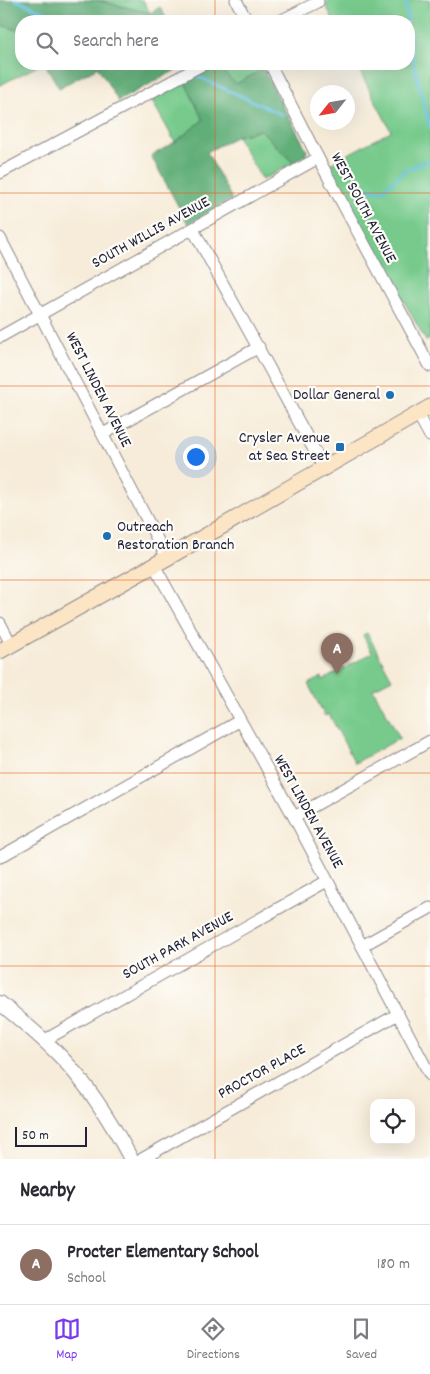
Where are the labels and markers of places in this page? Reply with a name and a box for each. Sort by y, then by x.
place label: Dollar General [293,384,380,407]
marker: Dollar General [384,389,396,401]
place label: Crysler Avenue at Sea Street [239,427,330,468]
marker: Crysler Avenue at Sea Street [334,441,346,453]
place label: Outreach Restoration Branch [117,516,234,557]
marker: Outreach Restoration Branch [101,530,113,542]
pin: A [321,633,353,674]

